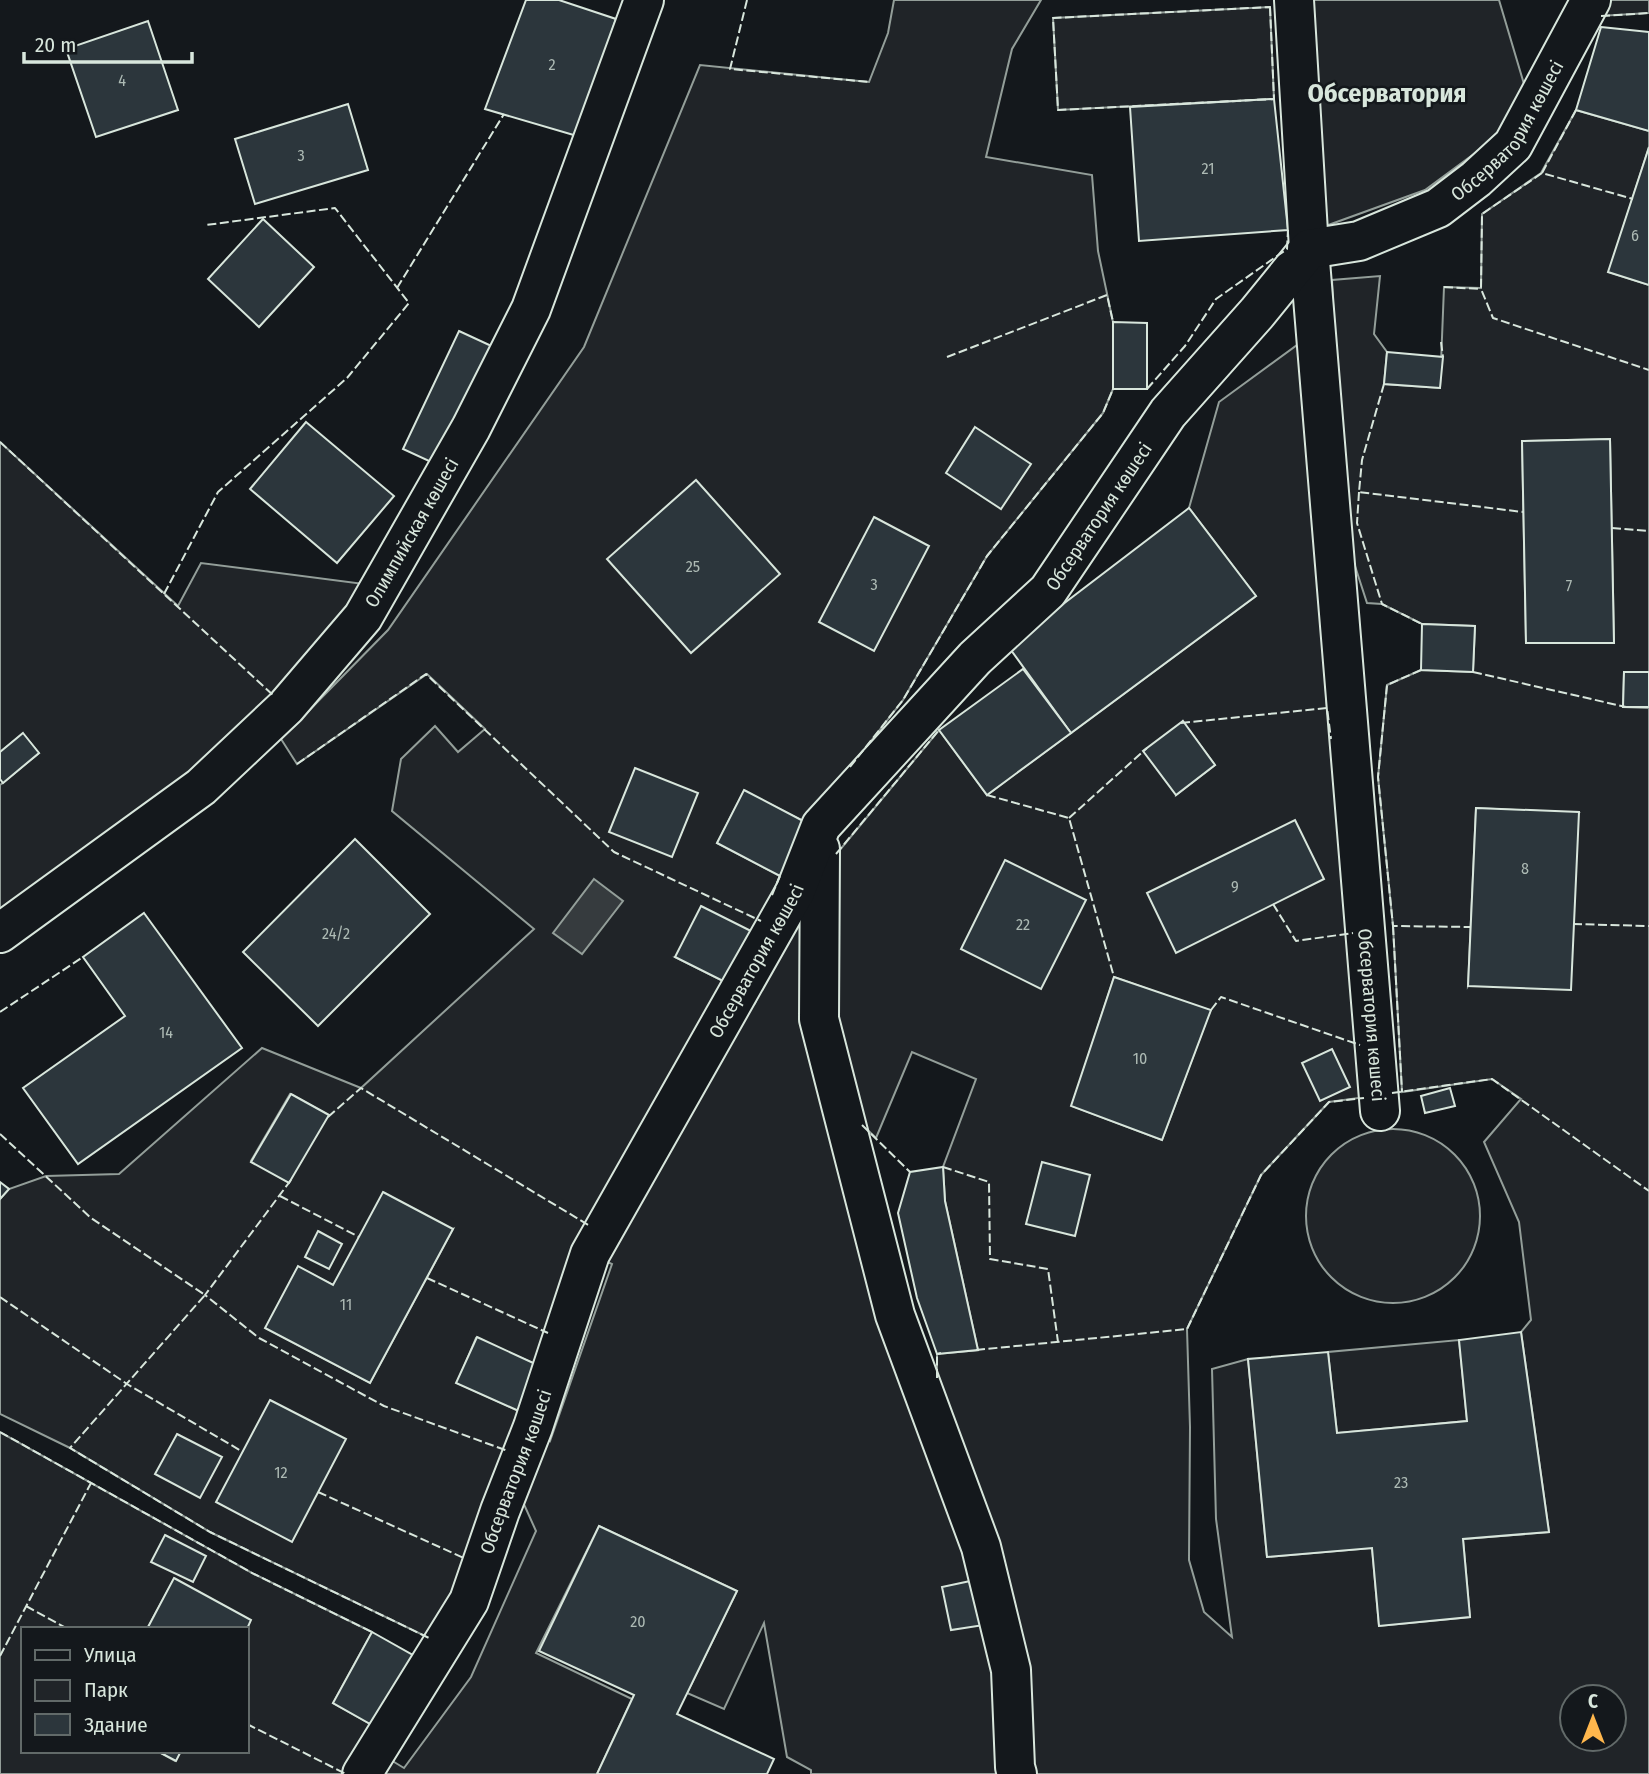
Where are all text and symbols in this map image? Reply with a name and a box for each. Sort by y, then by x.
scale bar [24,21,192,65]
text: 20 m [35,32,76,58]
house number: 2 [548,55,556,74]
street label: Обсерватория көшесі [1446,57,1568,206]
house number: 4 [118,71,126,90]
district label: Обсерватория [1308,78,1467,109]
house number: 3 [297,146,305,165]
house number: 21 [1202,159,1214,178]
house number: 6 [1631,226,1639,245]
street label: Обсерватория көшесі [1041,438,1157,595]
street label: Олимпийская көшесі [360,454,464,612]
house number: 25 [686,557,700,576]
house number: 3 [870,575,878,594]
house number: 7 [1566,576,1573,595]
house number: 8 [1521,859,1529,878]
house number: 9 [1231,877,1239,896]
street label: Обсерватория көшесі [704,881,809,1042]
house number: 22 [1016,915,1030,934]
house number: 24/2 [322,924,350,943]
street label: Обсерватория көшесі [1353,928,1390,1102]
house number: 14 [159,1023,173,1042]
house number: 10 [1133,1049,1147,1068]
house number: 11 [340,1295,352,1314]
street label: Обсерватория көшесі [475,1387,557,1557]
house number: 12 [274,1463,288,1482]
house number: 23 [1394,1473,1408,1492]
house number: 20 [630,1612,646,1631]
legend [21,1627,248,1753]
text: Улица [83,1642,137,1668]
text: Парк [84,1677,128,1703]
north arrow [1558,1683,1628,1753]
text: С [1588,1690,1598,1713]
text: Здание [84,1712,148,1738]

